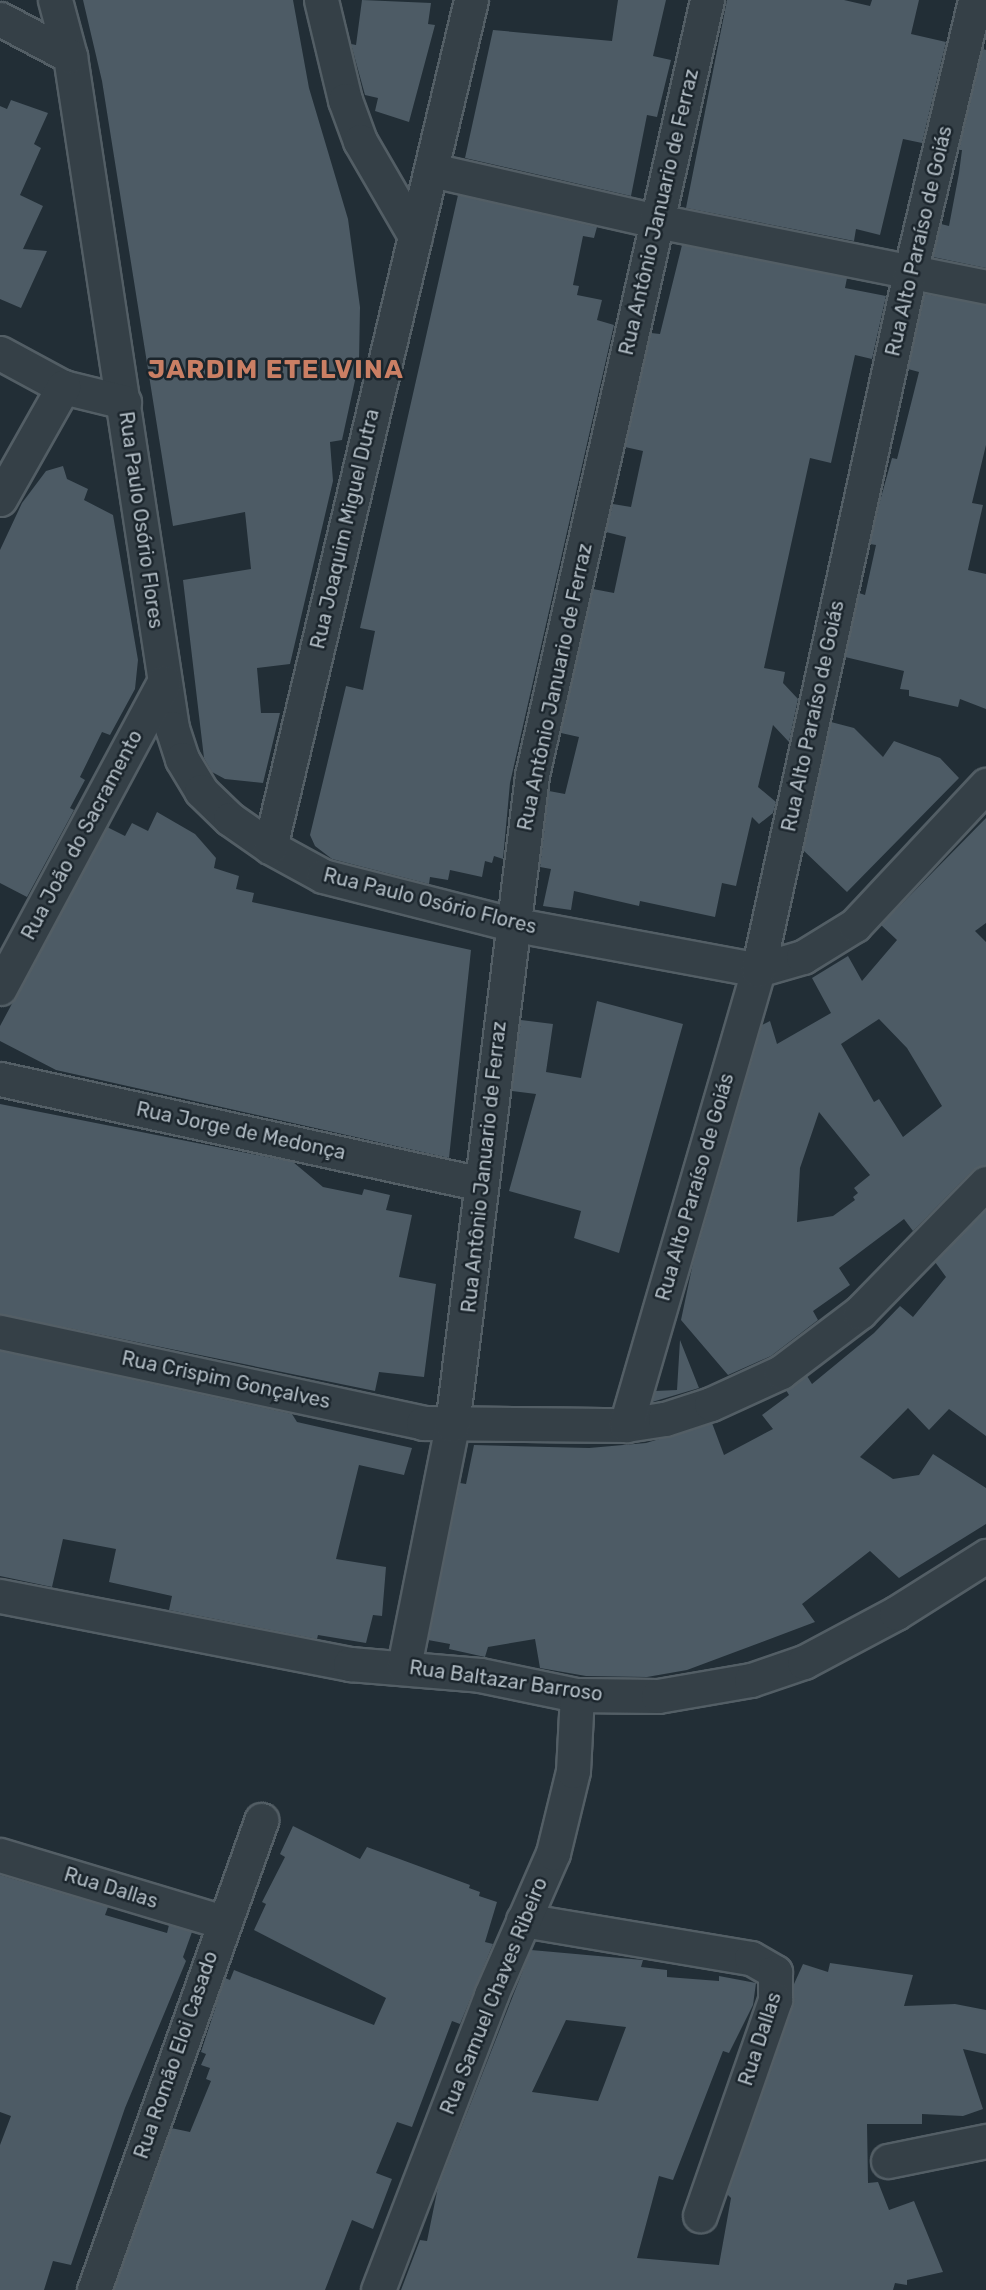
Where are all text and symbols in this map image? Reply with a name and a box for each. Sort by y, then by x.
street label: Rua Antônio Januario de Ferraz [614,66,704,358]
street label: Rua Alto Paraíso de Goiás [881,123,957,359]
district label: JARDIM ETELVINA [148,354,404,386]
street label: Rua Joaquim Miguel Dutra [306,407,384,651]
street label: Rua Paulo Osório Flores [114,410,168,630]
street label: Rua Antônio Januario de Ferraz [513,541,597,833]
street label: Rua Alto Paraíso de Goiás [777,598,849,834]
street label: Rua João do Sacramento [16,726,148,944]
street label: Rua Paulo Osório Flores [321,863,539,939]
street label: Rua Antônio Januario de Ferraz [457,1020,511,1314]
street label: Rua Alto Paraíso de Goiás [651,1070,739,1304]
street label: Rua Jorge de Medonça [134,1097,348,1165]
street label: Rua Crispim Gonçalves [119,1346,333,1414]
street label: Rua Baltazar Barroso [408,1656,604,1706]
street label: Rua Dallas [61,1862,161,1914]
street label: Rua Samuel Chaves Ribeiro [435,1874,553,2118]
street label: Rua Romão Eloi Casado [129,1948,223,2162]
street label: Rua Dallas [734,1989,786,2089]

